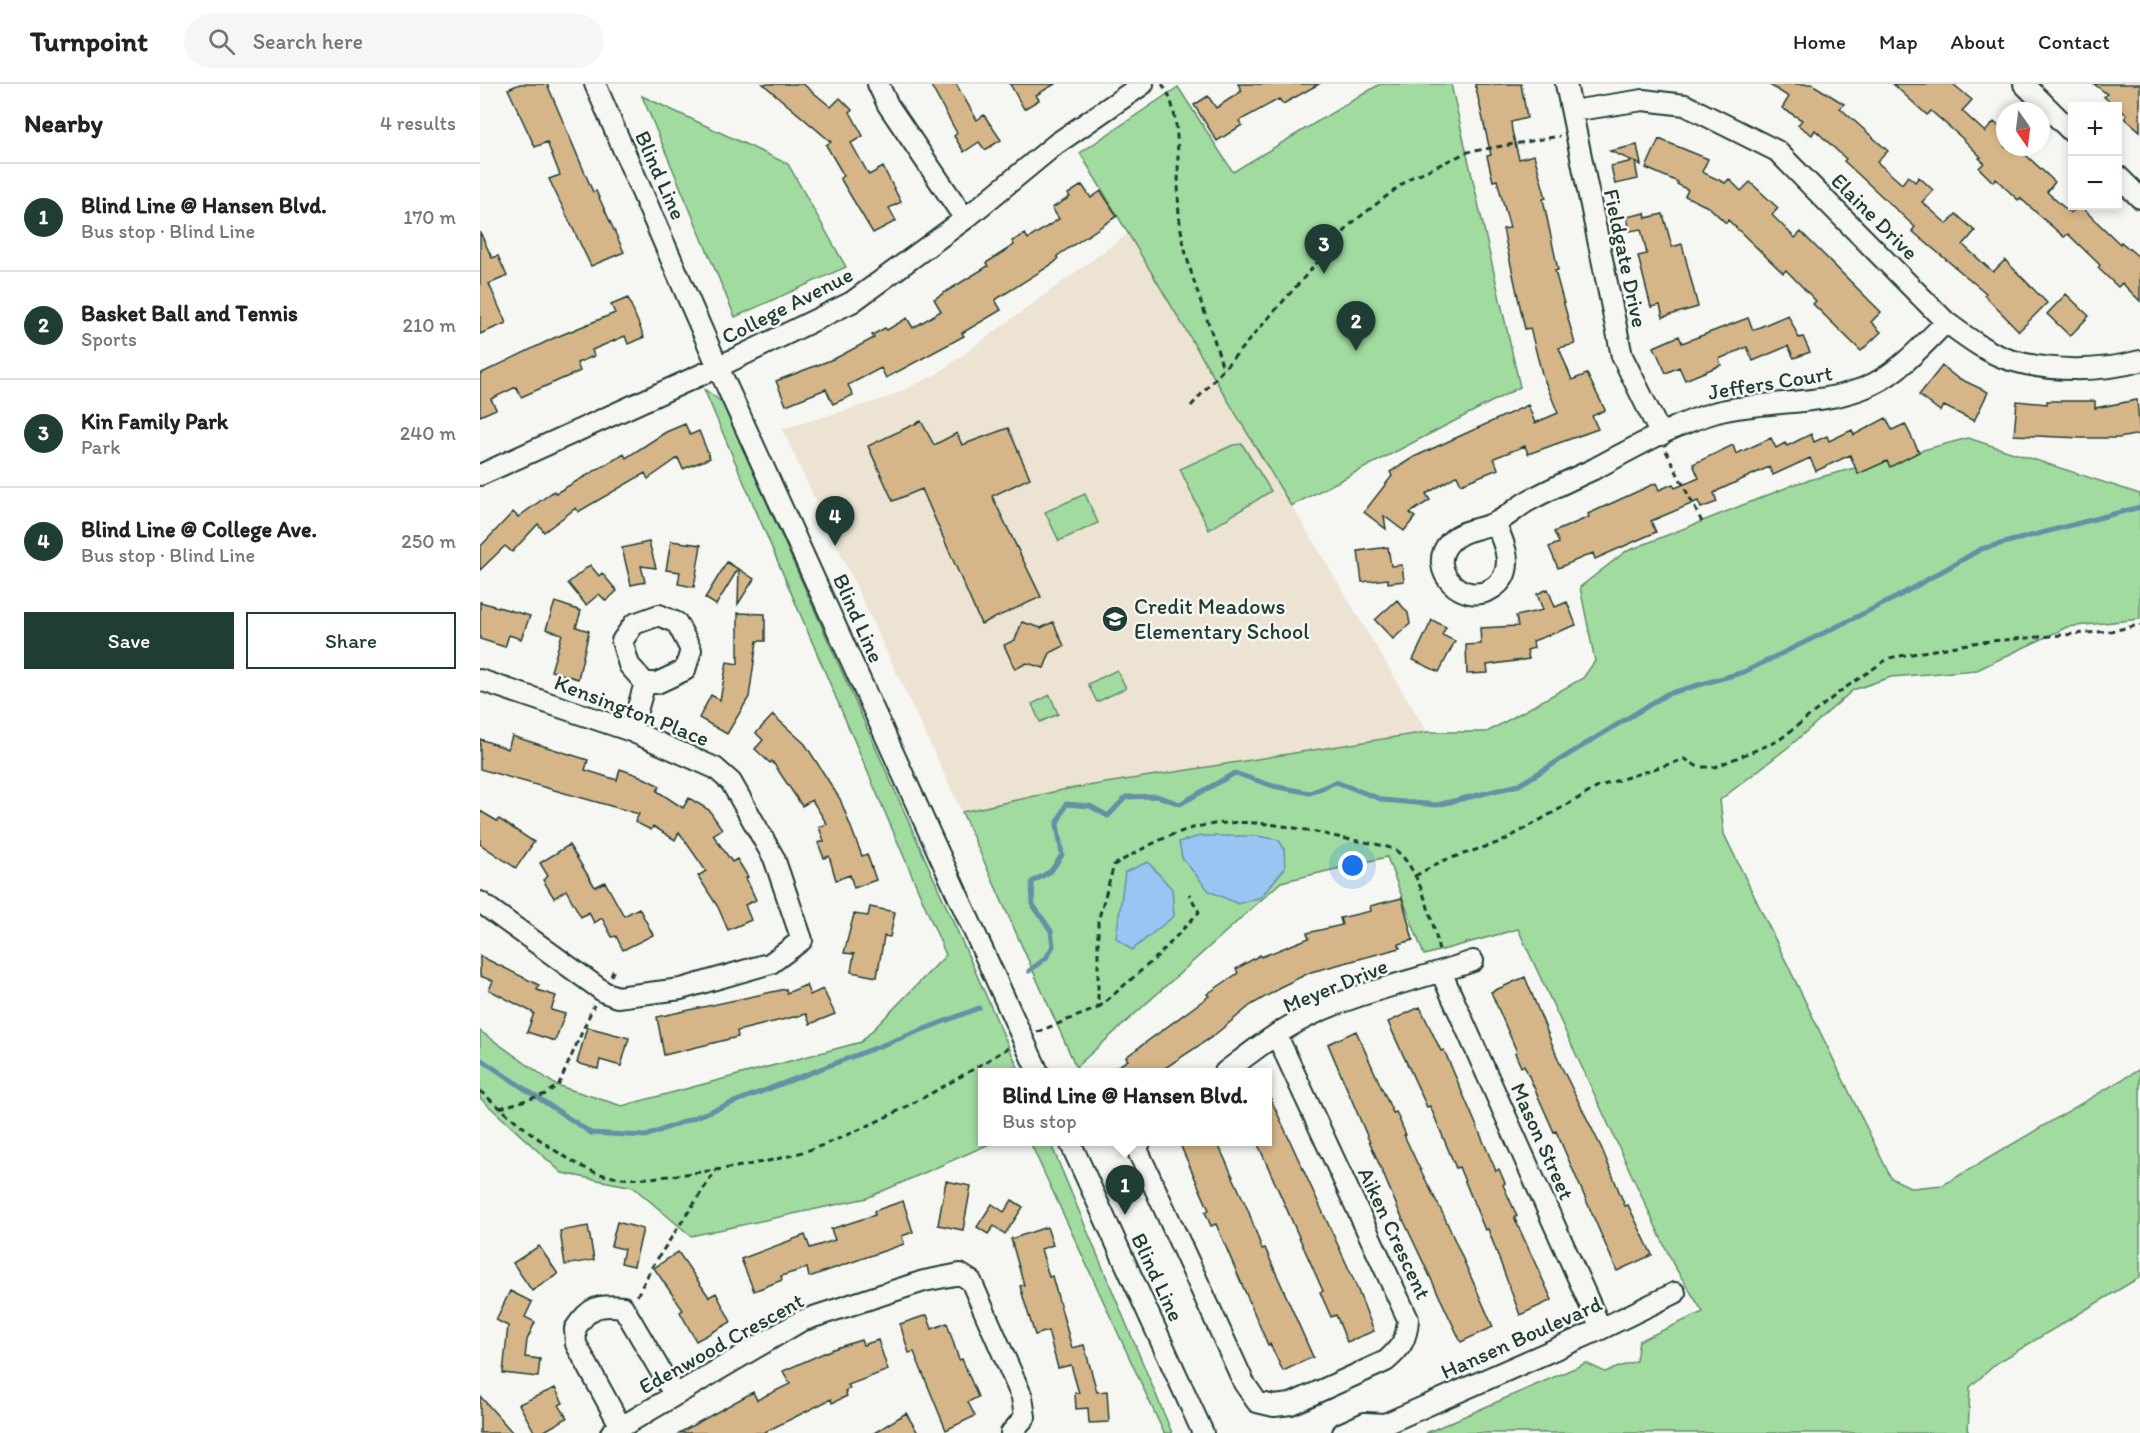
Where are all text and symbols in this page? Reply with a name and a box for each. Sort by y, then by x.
search box [184,14,604,68]
text: Turnpoint [30,24,148,58]
icon: search [205,25,238,58]
text: Search here [253,28,363,55]
text: Home [1793,29,1846,54]
text: Map [1879,29,1918,54]
text: About [1951,29,2005,54]
text: Contact [2038,29,2110,54]
north arrow [1996,102,2050,156]
map controls [2068,102,2122,210]
button: + [2068,102,2122,156]
text: Nearby [24,107,103,139]
text: 4 results [380,111,456,135]
street label: Blind Line [629,127,692,224]
button: − [2068,156,2122,210]
street label: Elaine Drive [1825,167,1924,266]
street label: Fieldgate Drive [1598,186,1653,330]
text: Blind Line @ Hansen Blvd. [81,192,327,219]
text: 1 [39,205,48,229]
text: 170 m [403,205,456,229]
text: Bus stop · Blind Line [81,219,255,243]
pin: 3 [1304,224,1344,274]
street label: College Avenue [717,261,857,350]
text: Basket Ball and Tennis [81,300,298,327]
pin: 2 [1336,302,1376,351]
text: 2 [38,313,49,337]
text: 210 m [403,313,456,337]
text: Sports [81,327,137,351]
street label: Jeffers Court [1706,359,1834,406]
text: Kin Family Park [81,408,228,435]
text: 3 [38,421,49,445]
text: 240 m [400,421,456,445]
text: Park [81,435,120,459]
pin: 4 [816,496,854,546]
text: Blind Line @ College Ave. [81,516,317,543]
text: 4 [37,529,50,553]
text: 250 m [401,529,456,553]
text: Bus stop · Blind Line [81,543,255,567]
street label: Blind Line [827,570,890,667]
place label: Credit Meadows Elementary School [1134,593,1309,645]
school or university icon: Credit Meadows Elementary School [1100,604,1130,634]
button: Save [24,612,234,669]
button: Share [246,612,456,669]
street label: Kensington Place [551,669,713,752]
your location [1338,851,1367,880]
street label: Meyer Drive [1279,952,1392,1019]
popup [978,1068,1272,1146]
street label: Mason Street [1505,1079,1580,1204]
text: Blind Line @ Hansen Blvd. [1002,1082,1248,1109]
text: Bus stop [1002,1109,1077,1133]
street label: Aiken Crescent [1352,1163,1437,1304]
pin: 1 [1106,1166,1144,1215]
street label: Blind Line [1125,1229,1190,1326]
street label: Edenwood Crescent [634,1287,808,1400]
street label: Hansen Boulevard [1436,1290,1606,1385]

